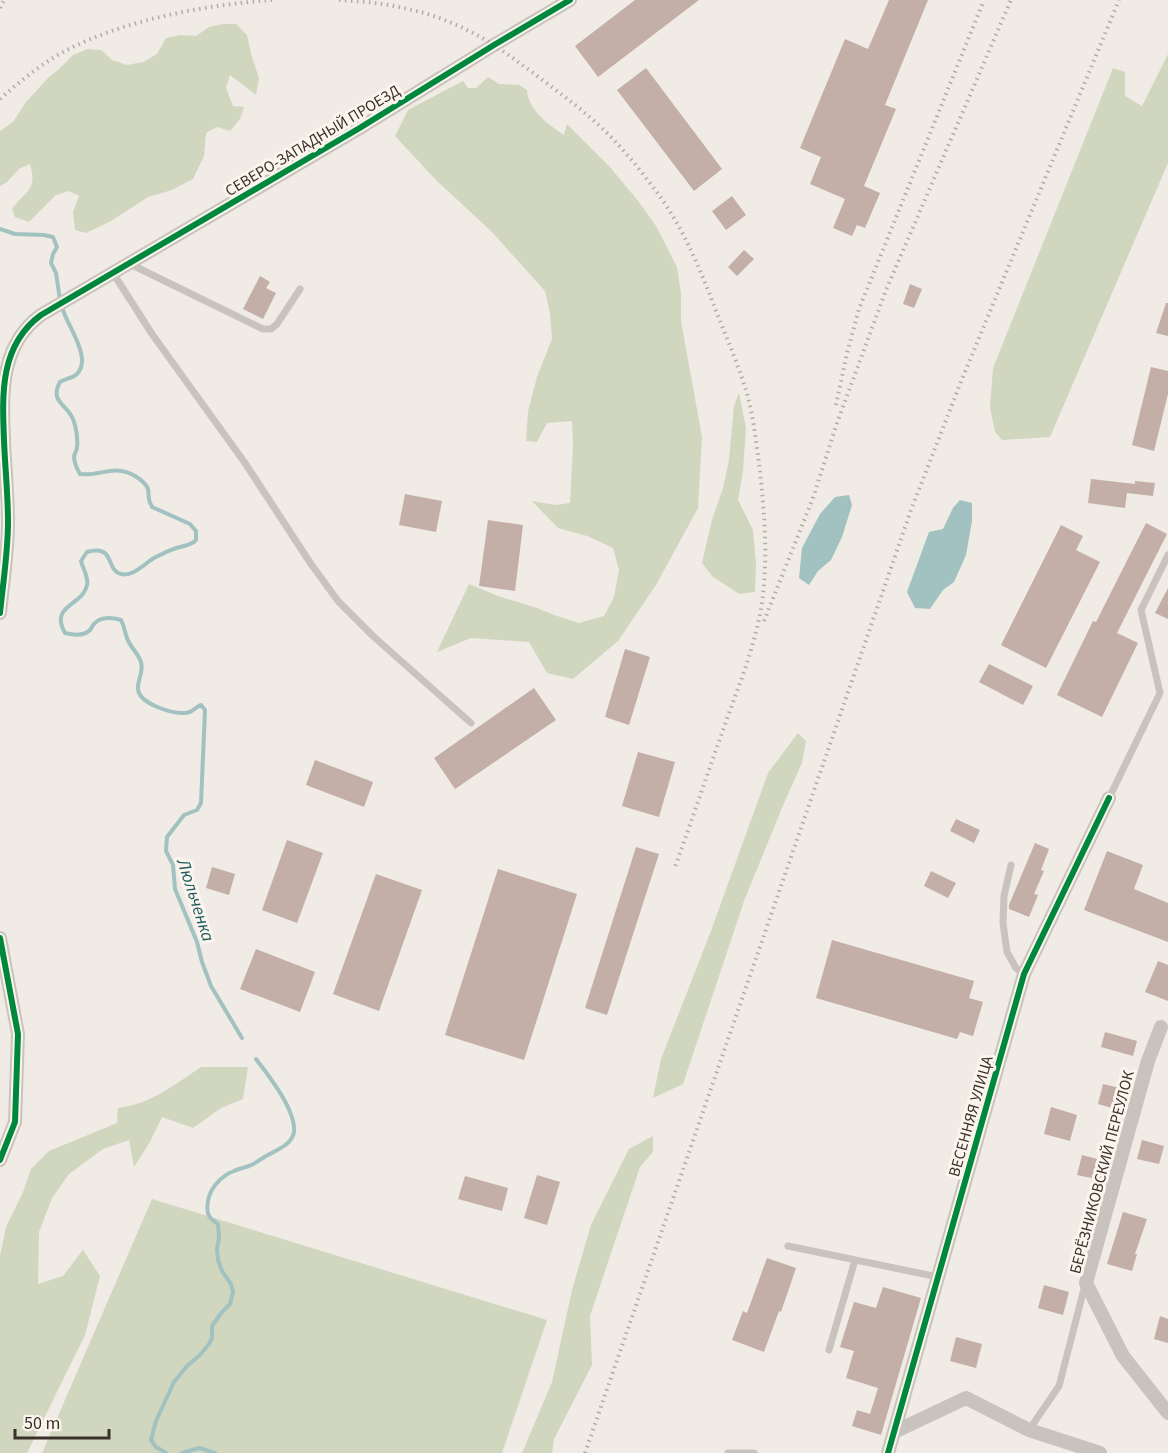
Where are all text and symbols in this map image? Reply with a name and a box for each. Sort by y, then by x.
street label: СЕВЕРО-ЗАПАДНЫЙ ПРОЕЗД [221,80,404,202]
water label: Люльченка [170,854,221,945]
street label: ВЕСЕННЯЯ УЛИЦА [943,1053,999,1179]
street label: БЕРЁЗНИКОВСКИЙ ПЕРЕУЛОК [1064,1067,1140,1276]
scale bar [15,1402,110,1440]
text: 50 m [24,1411,60,1436]

